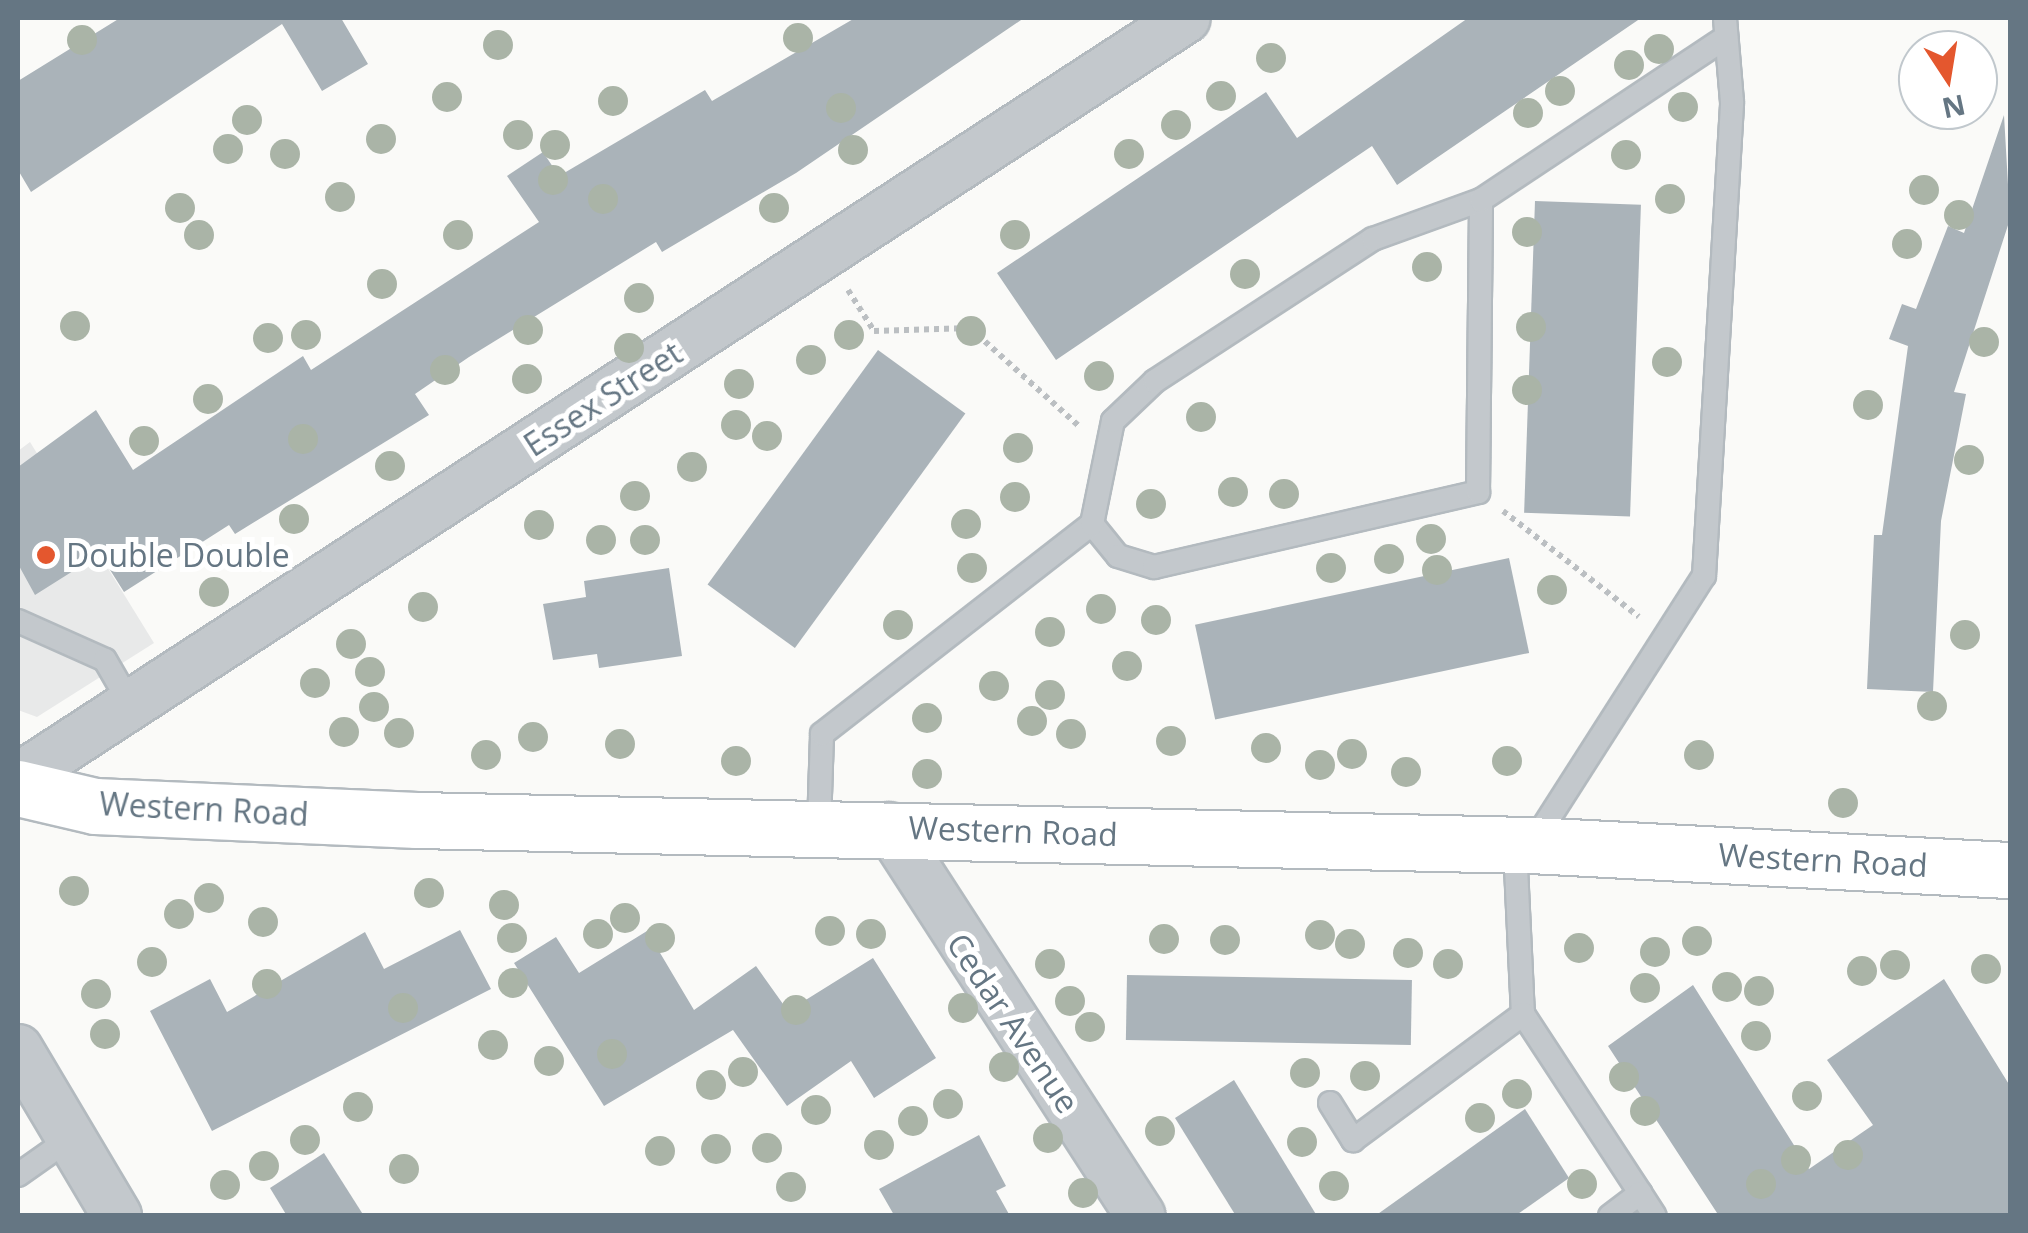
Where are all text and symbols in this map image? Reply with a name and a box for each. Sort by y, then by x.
north arrow [1898,30,1998,130]
text: N [1939,86,1969,128]
street label: Essex Street [517,334,689,464]
place label: Double Double [66,536,290,574]
marker: Double Double [35,544,57,566]
street label: Western Road [98,784,310,834]
street label: Western Road [908,808,1118,854]
street label: Western Road [1717,835,1929,885]
street label: Cedar Avenue [939,926,1087,1120]

